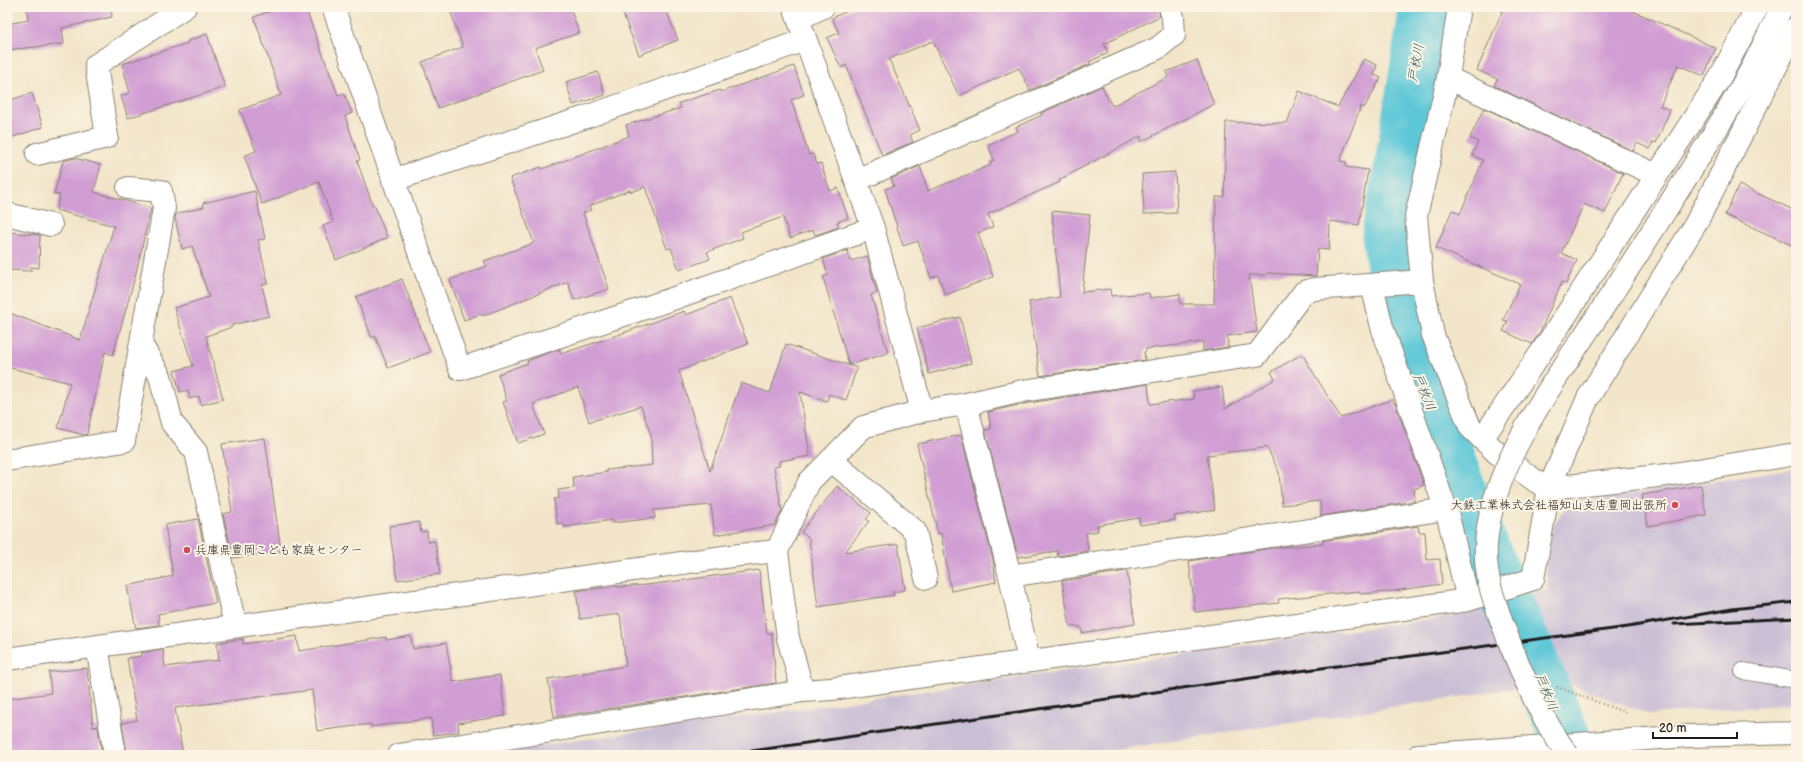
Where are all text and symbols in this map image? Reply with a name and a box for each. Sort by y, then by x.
water label: 戸枚川 [1405,42,1427,84]
water label: 戸枚川 [1409,371,1439,413]
place label: 大鉄工業株式会社福知山支店豊岡出張所 [1451,498,1667,513]
marker: 大鉄工業株式会社福知山支店豊岡出張所 [1670,500,1680,510]
place label: 兵庫県豊岡こども家庭センター [195,543,363,558]
marker: 兵庫県豊岡こども家庭センター [182,545,192,555]
water label: 戸枚川 [1531,671,1561,713]
scale bar [1653,714,1737,740]
text: 20 m [1659,721,1686,736]

